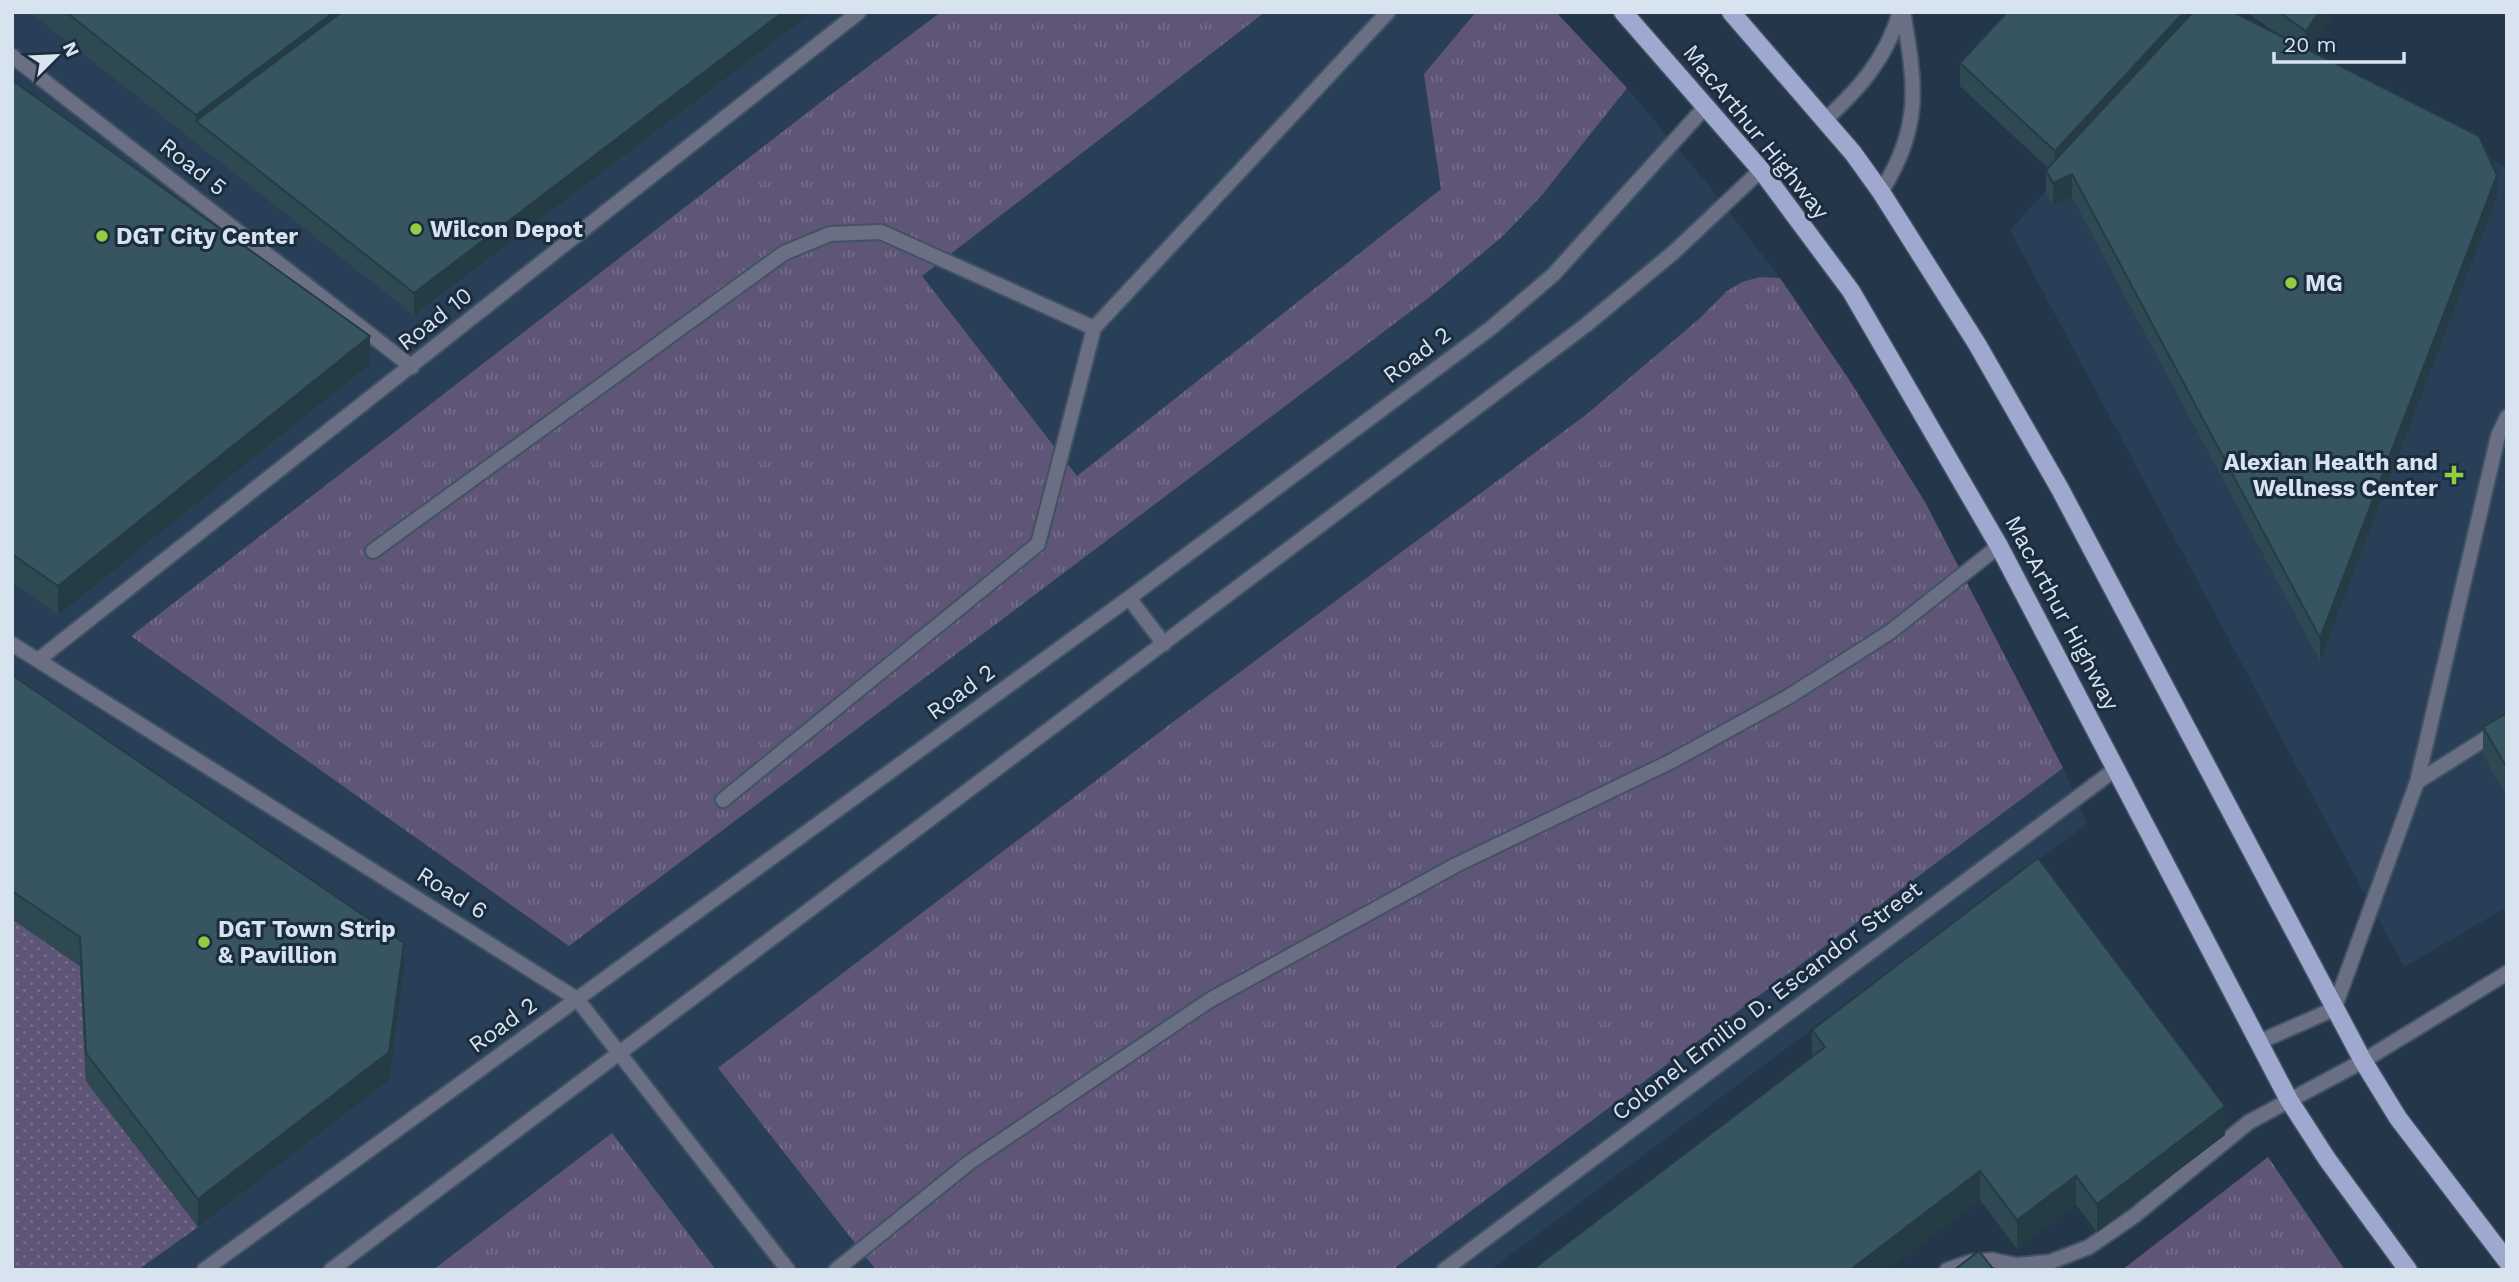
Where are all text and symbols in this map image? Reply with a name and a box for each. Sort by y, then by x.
north arrow [21,21,91,91]
scale bar [2274,21,2404,65]
text: 20 m [2284,32,2336,57]
text: N [58,38,84,60]
street label: MacArthur Highway [1677,39,1835,225]
street label: Road 5 [154,133,232,201]
place label: Wilcon Depot [430,216,583,243]
marker: Wilcon Depot [408,221,424,237]
place label: DGT City Center [116,223,298,250]
marker: DGT City Center [94,228,110,244]
place label: MG [2305,270,2343,297]
marker: MG [2283,275,2299,291]
street label: Road 10 [392,282,478,356]
street label: Road 2 [1378,321,1456,389]
place label: Alexian Health and Wellness Center [2224,449,2438,502]
marker: Alexian Health and Wellness Center [2444,465,2464,485]
street label: MacArthur Highway [1999,511,2125,715]
street label: Road 2 [922,658,1000,726]
street label: Road 6 [412,861,492,925]
street label: Colonel Emilio D. Escandor Street [1607,876,1927,1126]
place label: DGT Town Strip & Pavillion [218,916,396,969]
marker: DGT Town Strip & Pavillion [196,934,212,950]
street label: Road 2 [464,991,542,1059]

